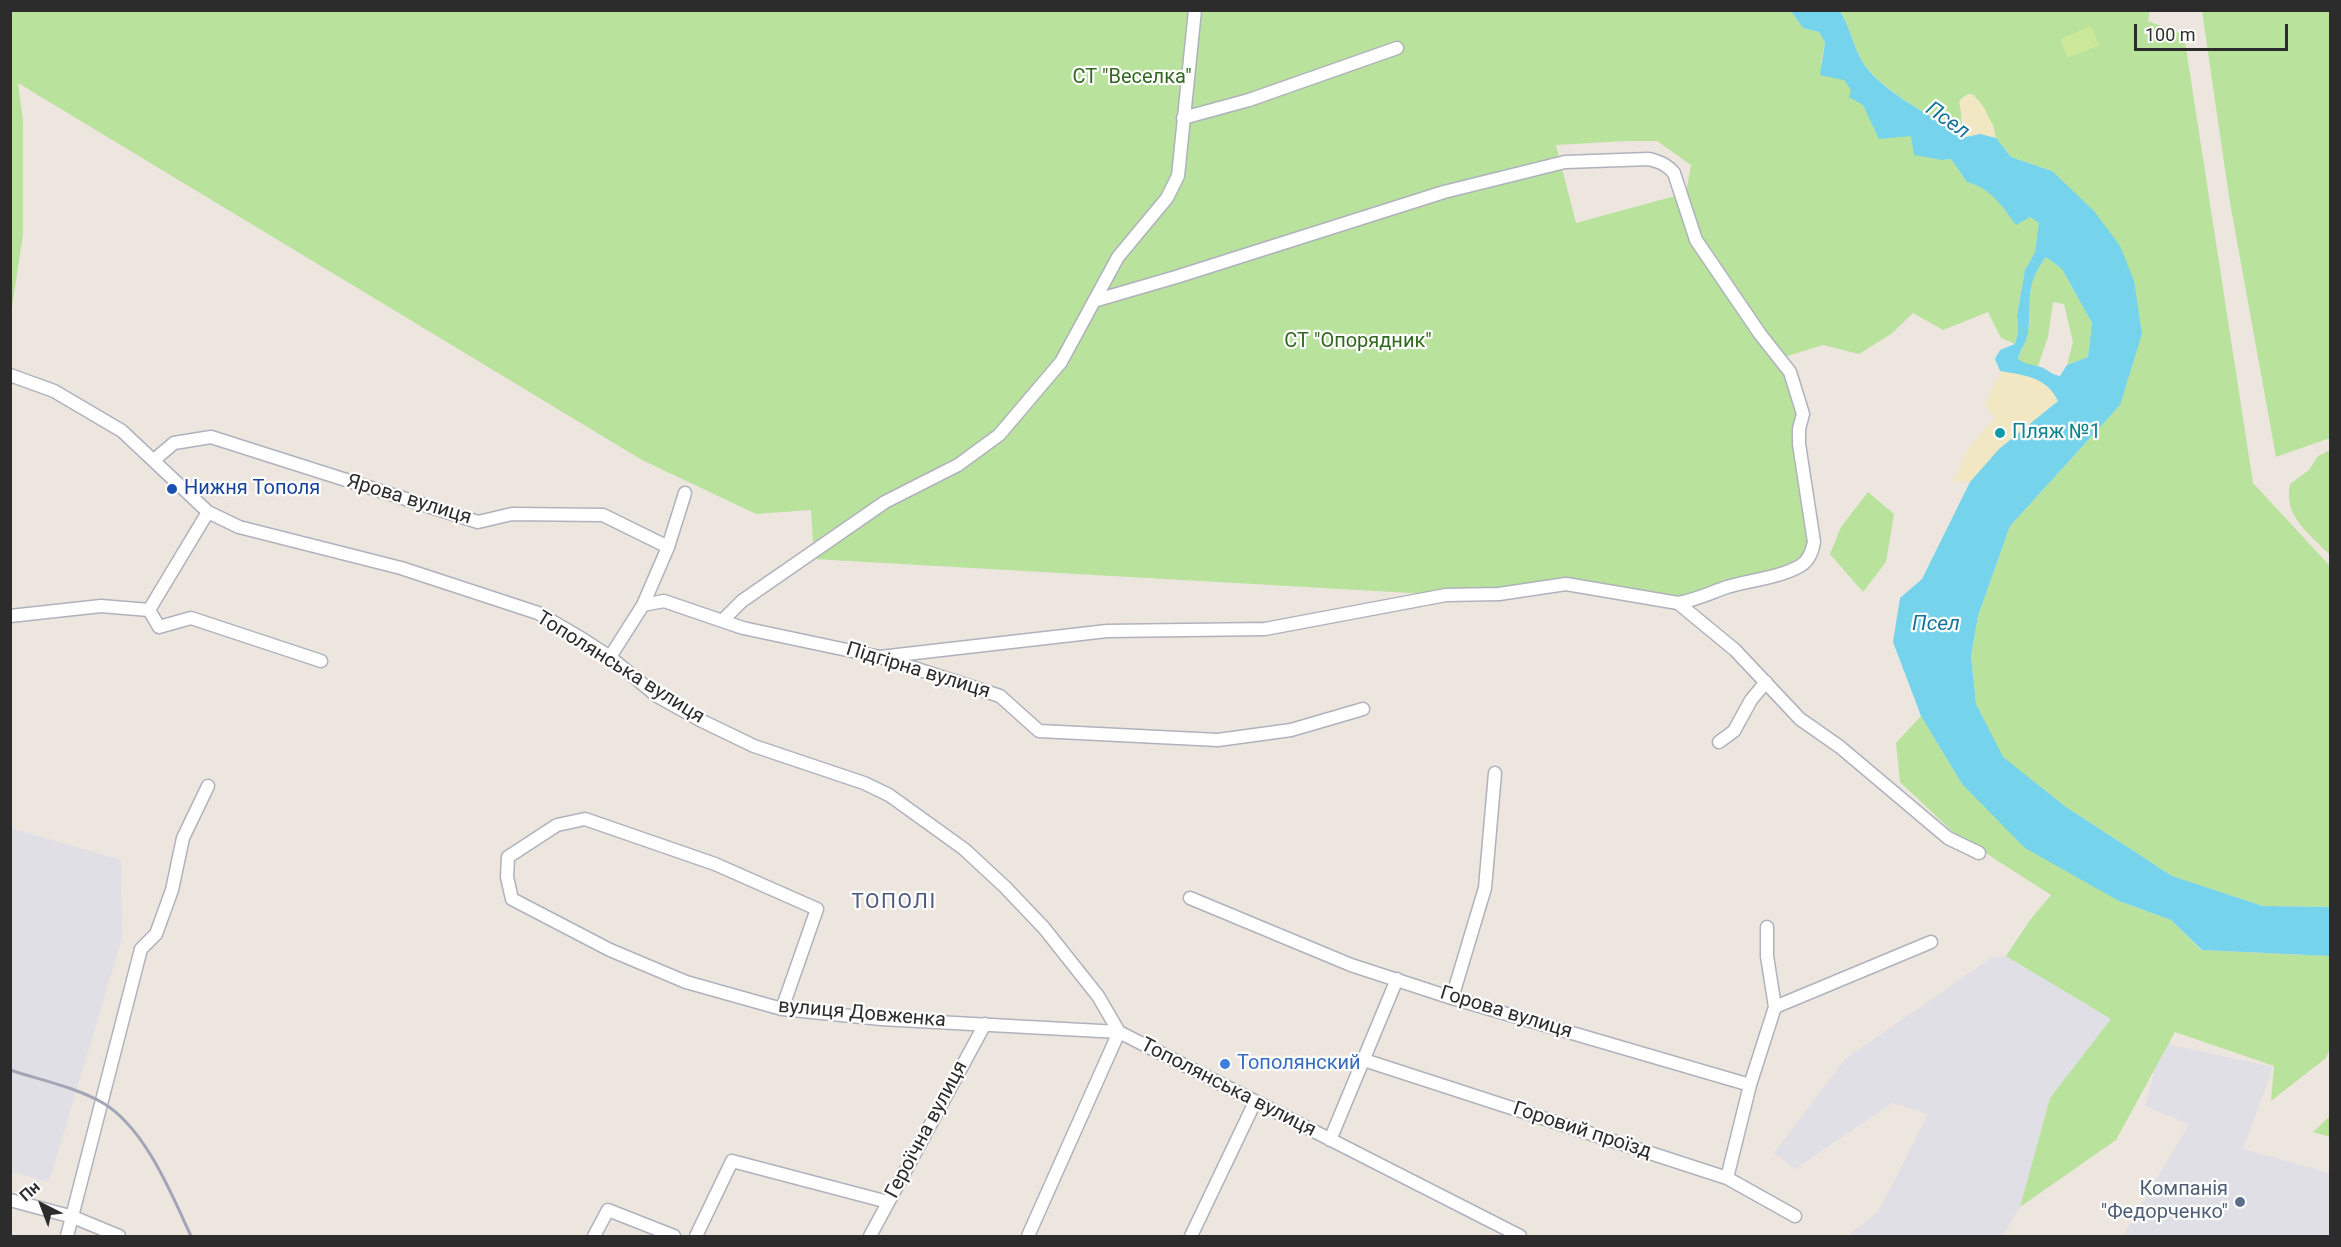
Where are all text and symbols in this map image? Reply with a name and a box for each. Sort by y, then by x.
scale bar [2137,12,2292,50]
text: 100 m [2145,24,2196,45]
park label: СТ "Веселка" [1072,66,1192,90]
water label: Псел [1920,97,1974,145]
park label: СТ "Опорядник" [1284,330,1432,354]
place label: Пляж №1 [2012,421,2101,445]
marker: Пляж №1 [1993,426,2007,440]
street label: Ярова вулиця [344,470,474,530]
place label: Нижня Тополя [184,477,320,501]
marker: Нижня Тополя [165,482,179,496]
street label: Тополянська вулиця [532,607,708,729]
water label: Псел [1912,612,1960,638]
street label: Підгірна вулиця [843,638,993,704]
district label: ТОПОЛІ [851,890,937,916]
street label: Горова вулиця [1437,981,1575,1045]
street label: вулиця Довженка [777,995,947,1033]
street label: Тополянська вулиця [1136,1033,1320,1143]
place label: Тополянский [1237,1052,1361,1076]
street label: Героїчна вулиця [881,1057,973,1203]
marker: Тополянский [1218,1057,1232,1071]
street label: Горовий проїзд [1510,1097,1654,1165]
north arrow [12,1175,72,1235]
text: Пн [16,1177,44,1205]
place label: Компанія "Федорченко" [2101,1178,2228,1225]
marker: Компанія "Федорченко" [2233,1195,2247,1209]

